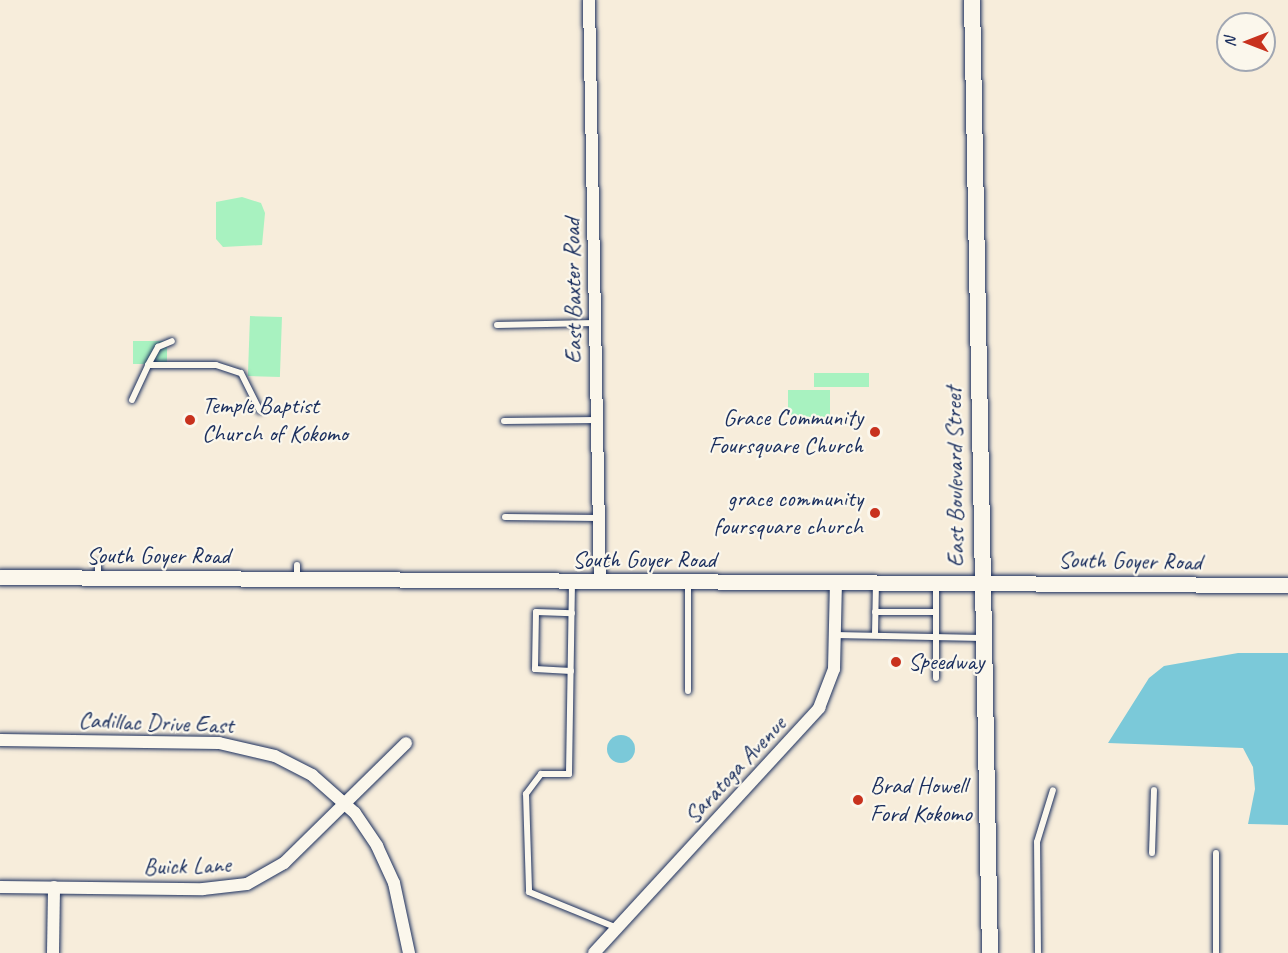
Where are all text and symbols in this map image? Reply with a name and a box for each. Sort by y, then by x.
north arrow [1216,12,1276,72]
text: N [1220,37,1240,47]
street label: East Baxter Road [557,217,589,365]
street label: East Boulevard Street [939,386,971,568]
place label: Temple Baptist Church of Kokomo [202,392,349,448]
place label: Grace Community Foursquare Church [708,404,863,460]
marker: Temple Baptist Church of Kokomo [183,413,197,427]
marker: Grace Community Foursquare Church [868,425,882,439]
place label: grace community foursquare church [715,485,863,541]
marker: grace community foursquare church [868,506,882,520]
street label: South Goyer Road [86,542,230,570]
street label: South Goyer Road [1058,545,1202,577]
street label: South Goyer Road [572,546,716,574]
place label: Speedway [908,648,984,676]
marker: Speedway [889,655,903,669]
street label: Cadillac Drive East [77,706,235,740]
street label: Saratoga Avenue [678,710,792,830]
place label: Brad Howell Ford Kokomo [870,772,972,828]
marker: Brad Howell Ford Kokomo [851,793,865,807]
street label: Buick Lane [142,850,232,882]

